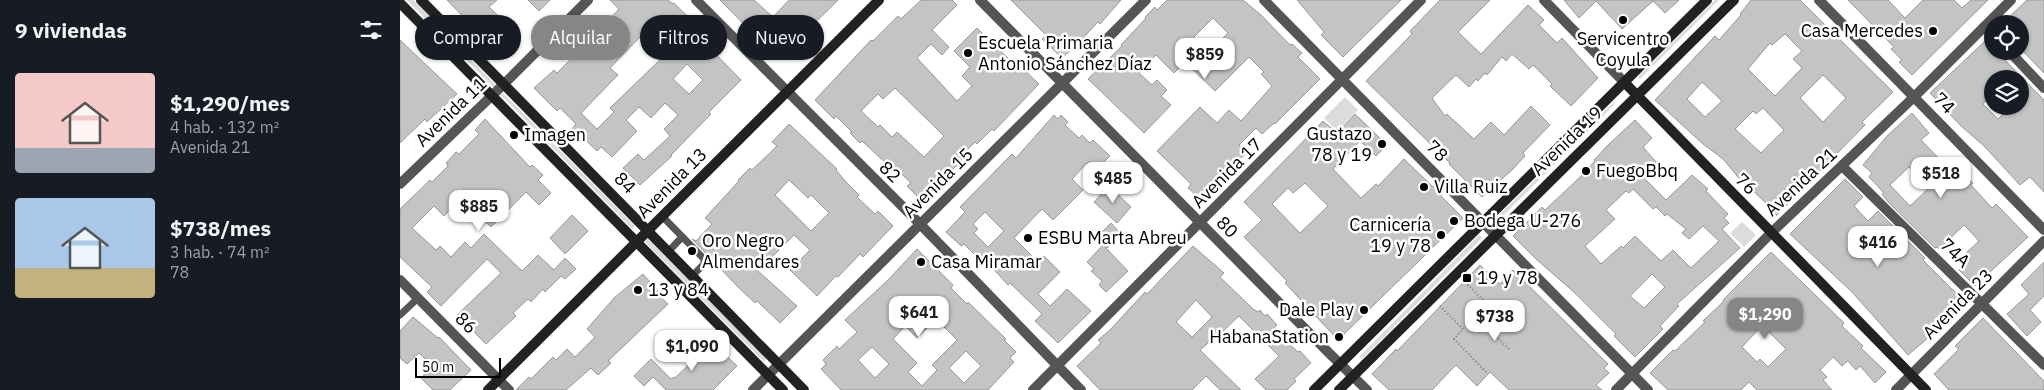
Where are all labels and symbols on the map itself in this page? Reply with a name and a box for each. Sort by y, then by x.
marker: Servicentro Coyula [1617,14,1629,26]
place label: Casa Mercedes [1801,19,1923,42]
marker: Casa Mercedes [1927,25,1939,37]
place label: Servicentro Coyula [1577,27,1669,71]
place label: Escuela Primaria Antonio Sánchez Díaz [978,31,1152,75]
pin: $859 [1175,38,1235,80]
marker: Escuela Primaria Antonio Sánchez Díaz [962,47,974,59]
street label: Avenida 11 [410,72,491,151]
street label: 74 [1929,87,1960,119]
street label: Avenida 19 [1526,101,1607,180]
place label: Gustazo 78 y 19 [1306,122,1372,166]
place label: Imagen [524,123,586,146]
marker: Imagen [508,129,520,141]
street label: Avenida 17 [1187,133,1267,213]
street label: 78 [1422,135,1453,166]
marker: Gustazo 78 y 19 [1376,138,1388,150]
street label: Avenida 21 [1760,142,1842,221]
street label: Avenida 13 [632,143,712,223]
street label: Avenida 15 [898,143,978,223]
street label: 82 [875,156,906,187]
pin: $518 [1911,156,1971,199]
place label: FuegoBbq [1596,159,1678,182]
pin: $485 [1083,162,1143,204]
marker: FuegoBbq [1580,165,1592,177]
street label: 84 [610,167,641,199]
street label: 76 [1731,168,1762,199]
place label: Villa Ruiz [1434,175,1508,198]
marker: Villa Ruiz [1418,181,1430,193]
pin: $885 [449,190,509,232]
place label: Bodega U-276 [1464,209,1581,232]
street label: 80 [1212,211,1243,242]
place label: Carnicería 19 y 78 [1349,213,1431,257]
marker: Bodega U-276 [1448,215,1460,227]
place label: ESBU Marta Abreu [1038,226,1187,249]
pin: $416 [1848,226,1908,268]
place label: Oro Negro Almendares [702,229,799,273]
marker: Carnicería 19 y 78 [1435,229,1447,241]
marker: ESBU Marta Abreu [1022,232,1034,244]
street label: 74A [1935,233,1976,273]
marker: Oro Negro Almendares [686,245,698,257]
place label: Casa Miramar [931,250,1042,273]
marker: Casa Miramar [915,256,927,268]
street label: Avenida 23 [1918,264,1998,344]
place label: 19 y 78 [1477,266,1538,289]
marker: 19 y 78 [1461,272,1473,284]
place label: 13 y 84 [648,278,709,301]
marker: 13 y 84 [632,284,644,296]
pin: $641 [889,296,949,338]
place label: Dale Play [1279,298,1354,321]
pin: $1,290 [1724,298,1806,340]
pin: $738 [1465,300,1525,342]
marker: Dale Play [1358,304,1370,316]
street label: 86 [451,307,482,338]
place label: HabanaStation [1209,325,1329,348]
pin: $1,090 [651,330,733,372]
marker: HabanaStation [1333,331,1345,343]
scale bar [415,355,501,378]

